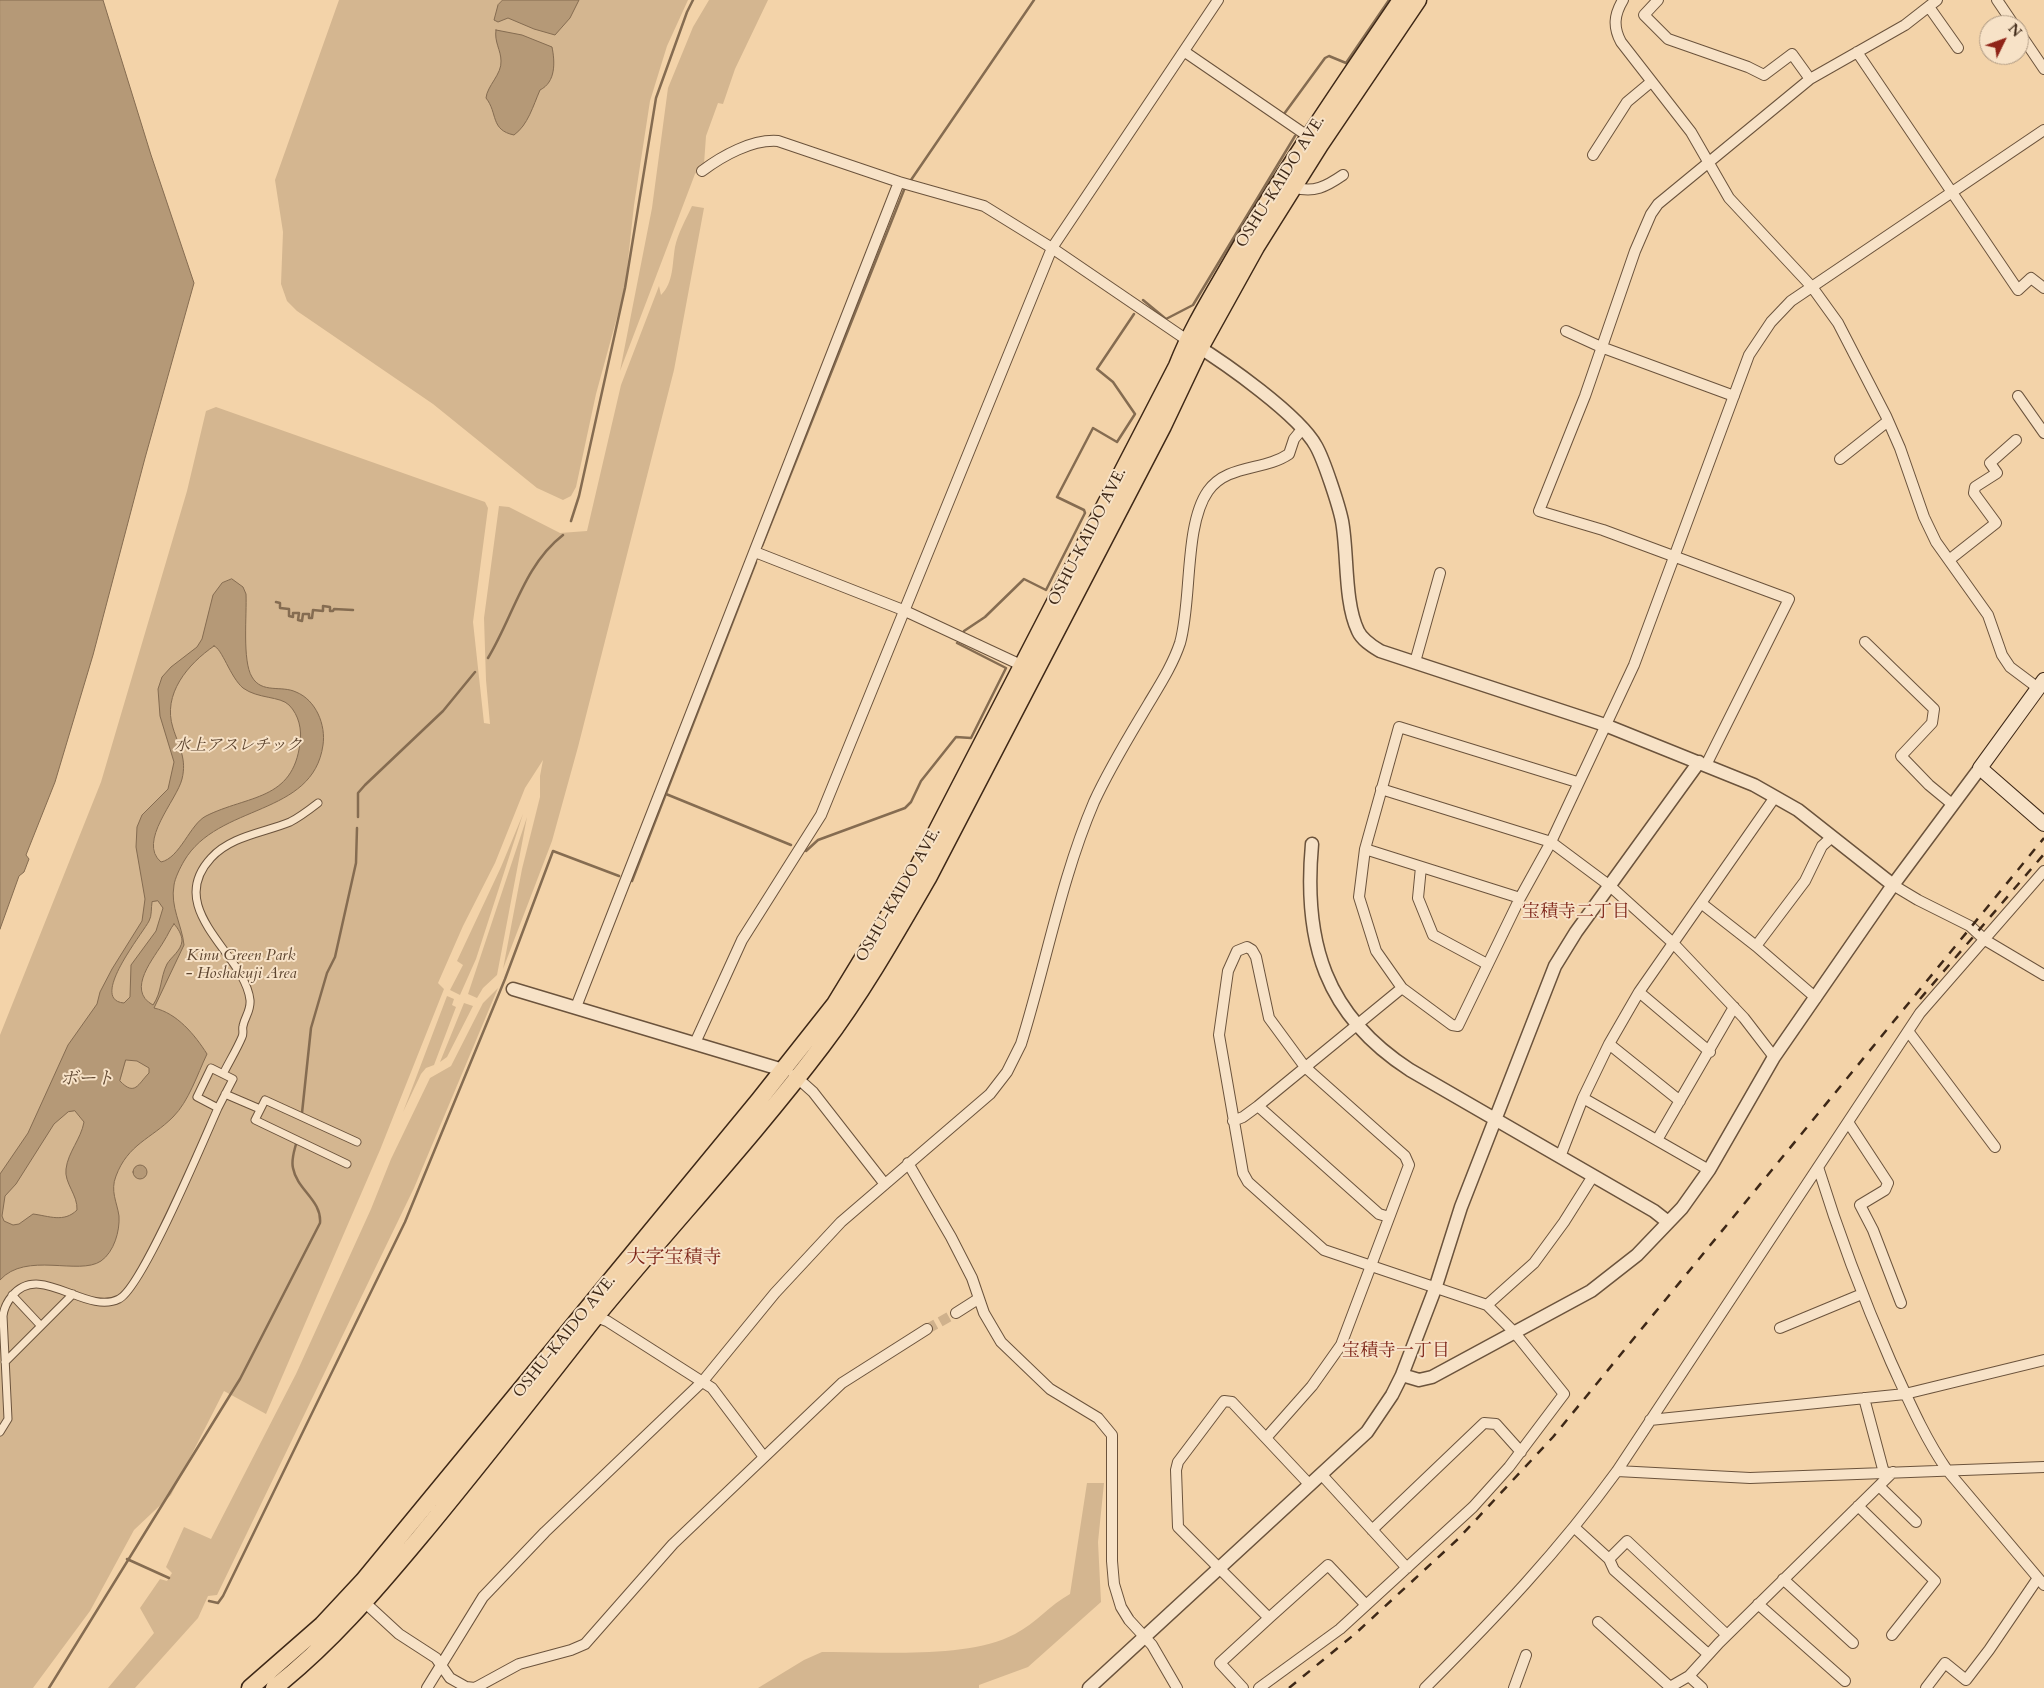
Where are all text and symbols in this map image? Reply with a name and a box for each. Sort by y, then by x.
north arrow [1979,15,2029,65]
text: N [2004,19,2026,41]
street label: OSHU-KAIDO AVE. [1232,112,1330,252]
street label: OSHU-KAIDO AVE. [1045,465,1131,609]
park label: 水上アスレチック [174,736,302,756]
street label: OSHU-KAIDO AVE. [853,824,945,966]
district label: 宝積寺二丁目 [1522,902,1630,924]
park label: Kinu Green Park - Hoshakuji Area [185,946,297,984]
water label: ボート [60,1069,114,1091]
district label: 大字宝積寺 [627,1248,721,1270]
street label: OSHU-KAIDO AVE. [510,1272,620,1402]
district label: 宝積寺一丁目 [1342,1341,1450,1363]

